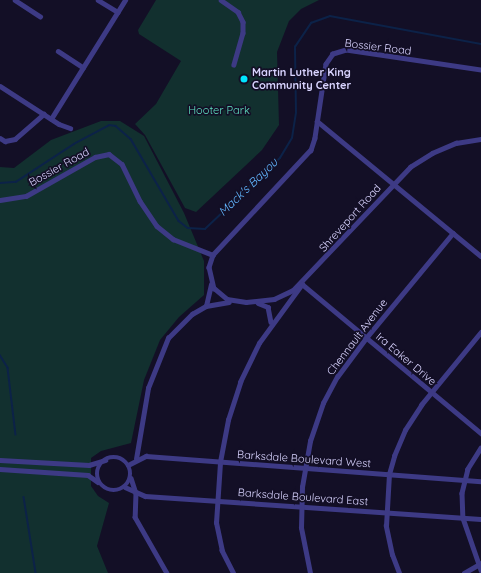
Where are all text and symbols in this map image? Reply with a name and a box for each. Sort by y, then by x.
street label: Bossier Road [344,36,412,58]
place label: Martin Luther King Community Center [252,66,351,92]
marker: Martin Luther King Community Center [239,74,249,84]
park label: Hooter Park [188,103,250,117]
street label: Bossier Road [26,145,92,189]
water label: Mack's Bayou [215,155,281,219]
street label: Shreveport Road [316,182,384,254]
street label: Chennault Avenue [324,296,390,378]
street label: Ira Eaker Drive [373,330,439,388]
street label: Barksdale Boulevard West [237,448,371,470]
street label: Barksdale Boulevard East [237,486,369,508]

